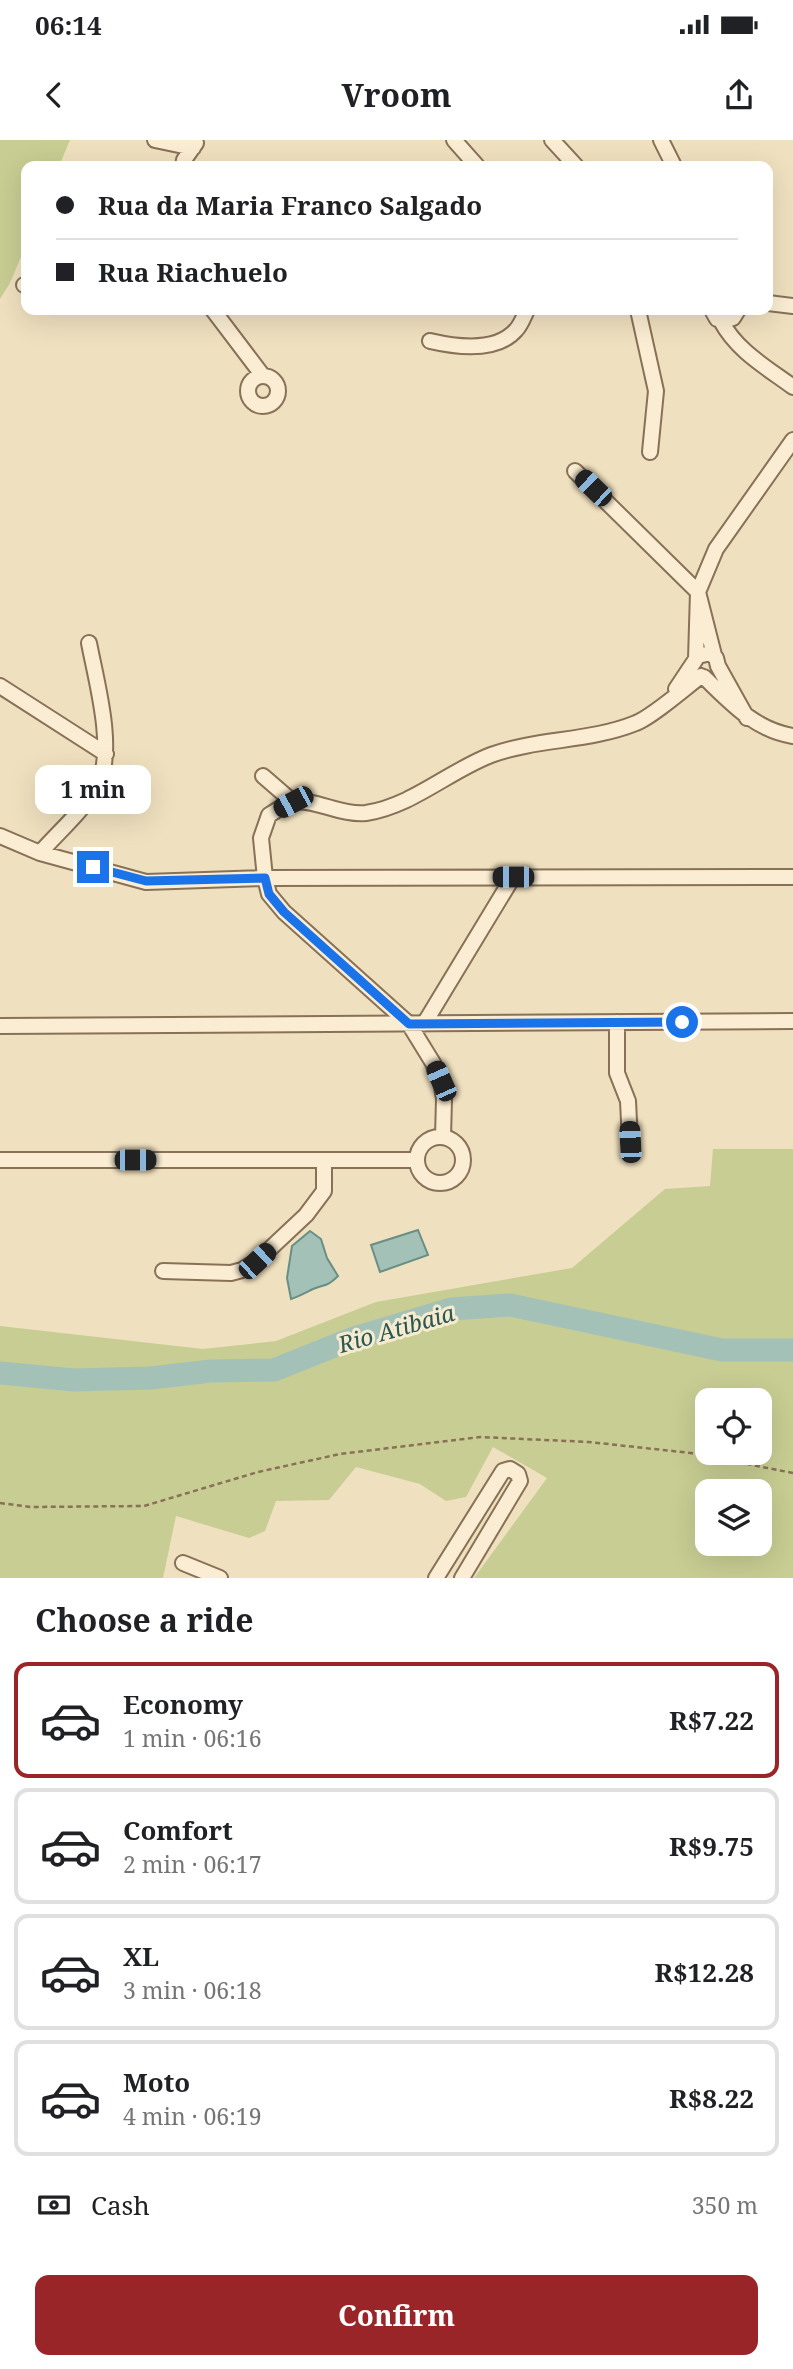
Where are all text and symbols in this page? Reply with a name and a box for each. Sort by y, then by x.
text: 06:14 [35,7,102,43]
text: Vroom [342,73,451,116]
icon: back [35,76,73,114]
icon: share [720,76,758,114]
text: Rua da Maria Franco Salgado [98,187,482,223]
text: Rua Riachuelo [98,254,288,290]
car [571,466,616,510]
callout: 1 min [35,766,151,814]
text: 1 min [60,773,126,805]
car [270,783,317,821]
route end [77,851,109,883]
car [493,867,535,888]
route start [666,1006,698,1038]
car [423,1058,460,1104]
car [619,1120,642,1164]
car [115,1150,157,1171]
car [235,1239,280,1283]
water label: Rio Atibaia [333,1296,459,1360]
map controls [695,1388,772,1556]
button: locate [695,1388,772,1465]
button: layers [695,1479,772,1556]
text: Choose a ride [35,1598,254,1641]
text: Economy [123,1686,243,1722]
icon: car [39,1689,102,1752]
text: R$7.22 [669,1702,754,1738]
text: 1 min · 06:16 [123,1722,261,1754]
text: Comfort [123,1812,233,1848]
icon: car [39,1815,102,1878]
text: R$9.75 [669,1828,754,1864]
text: 2 min · 06:17 [123,1848,261,1880]
text: XL [123,1938,159,1974]
icon: car [39,1941,102,2004]
text: R$12.28 [654,1954,754,1990]
text: 3 min · 06:18 [123,1974,261,2006]
text: Moto [123,2064,190,2100]
icon: car [39,2067,102,2130]
text: R$8.22 [669,2080,754,2116]
text: 4 min · 06:19 [123,2100,261,2132]
icon: cash [35,2186,73,2224]
text: Cash [91,2187,150,2223]
text: 350 m [692,2189,758,2221]
button: Confirm [35,2275,758,2355]

